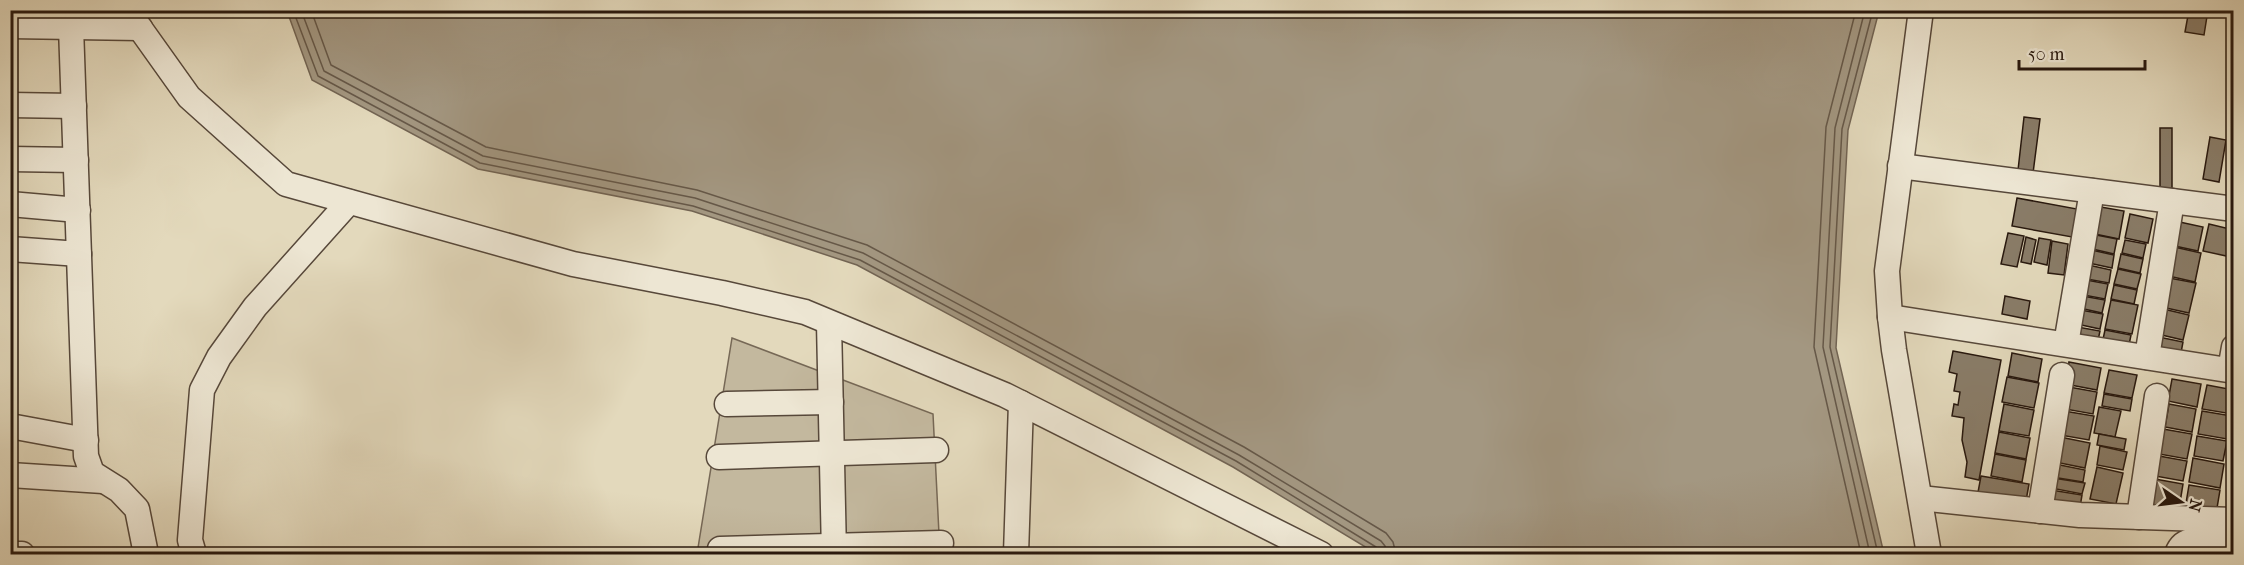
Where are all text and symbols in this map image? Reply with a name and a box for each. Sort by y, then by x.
scale bar [2019,33,2145,71]
text: 50 m [2028,44,2065,65]
north arrow [2151,472,2211,532]
text: N [2184,497,2206,515]

